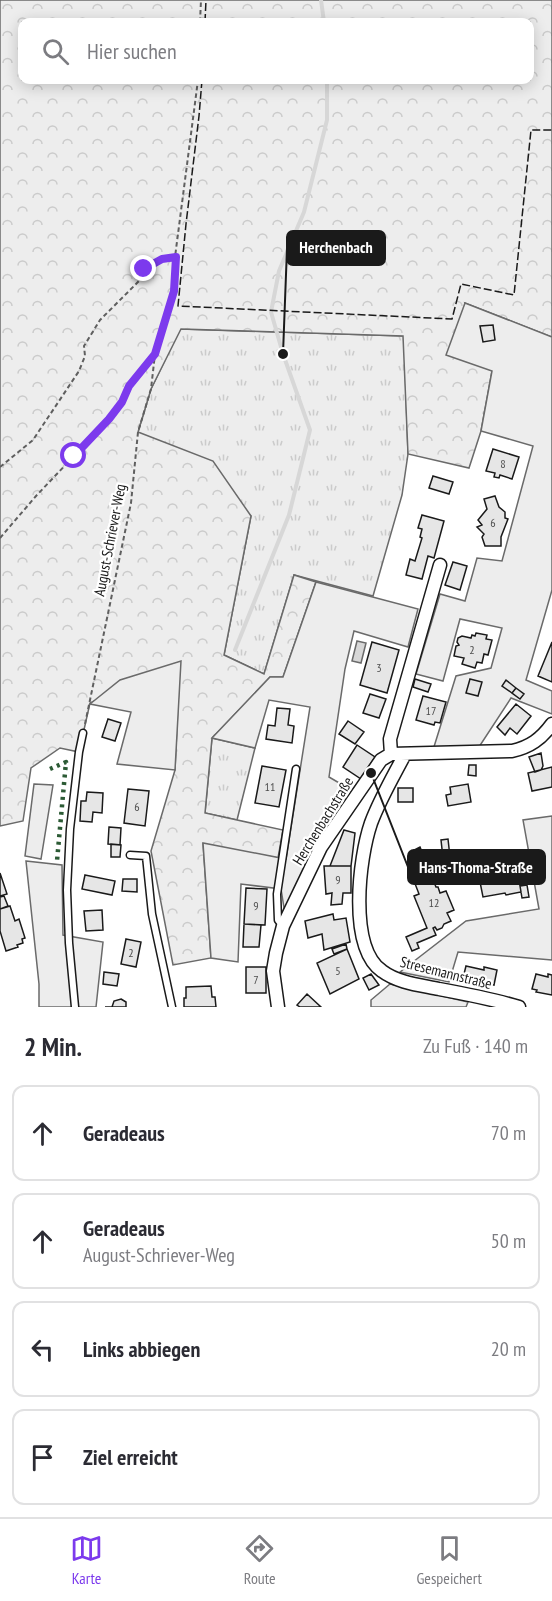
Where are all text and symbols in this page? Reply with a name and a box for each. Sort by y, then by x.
search box [18,18,534,84]
icon: search [39,35,72,68]
text: Hier suchen [87,37,177,65]
callout: Herchenbach [287,231,385,265]
text: Herchenbach [299,237,373,257]
route end [130,255,156,281]
route start [60,442,86,468]
house number: 8 [500,456,506,471]
street label: August-Schriever-Weg [89,482,130,598]
house number: 6 [490,515,496,530]
house number: 2 [469,642,475,657]
house number: 3 [376,660,382,675]
house number: 17 [426,703,436,718]
street label: Herchenbachstraße [288,773,357,868]
house number: 11 [265,779,275,794]
house number: 6 [134,799,140,814]
callout: Hans-Thoma-Straße [408,850,545,884]
text: Hans-Thoma-Straße [419,857,533,877]
house number: 9 [335,872,341,887]
house number: 12 [429,895,439,910]
house number: 9 [253,898,259,913]
house number: 2 [128,945,134,960]
street label: Stresemannstraße [398,952,494,993]
house number: 5 [335,963,341,978]
house number: 7 [253,972,259,987]
text: 2 Min. [24,1030,82,1063]
text: Zu Fuß · 140 m [423,1033,528,1059]
icon: ahead [26,1117,59,1150]
text: Geradeaus [83,1119,165,1147]
text: 70 m [491,1120,526,1146]
text: Geradeaus [83,1214,165,1242]
icon: ahead [26,1225,59,1258]
text: 50 m [491,1228,526,1254]
text: August-Schriever-Weg [83,1242,235,1268]
icon: left [26,1333,59,1366]
text: Links abbiegen [83,1335,200,1363]
text: 20 m [491,1336,526,1362]
icon: arrive [26,1441,59,1474]
text: Ziel erreicht [83,1443,178,1471]
tab: Karte [70,1532,103,1588]
tab: Route [243,1532,276,1588]
tab: Gespeichert [416,1532,482,1588]

